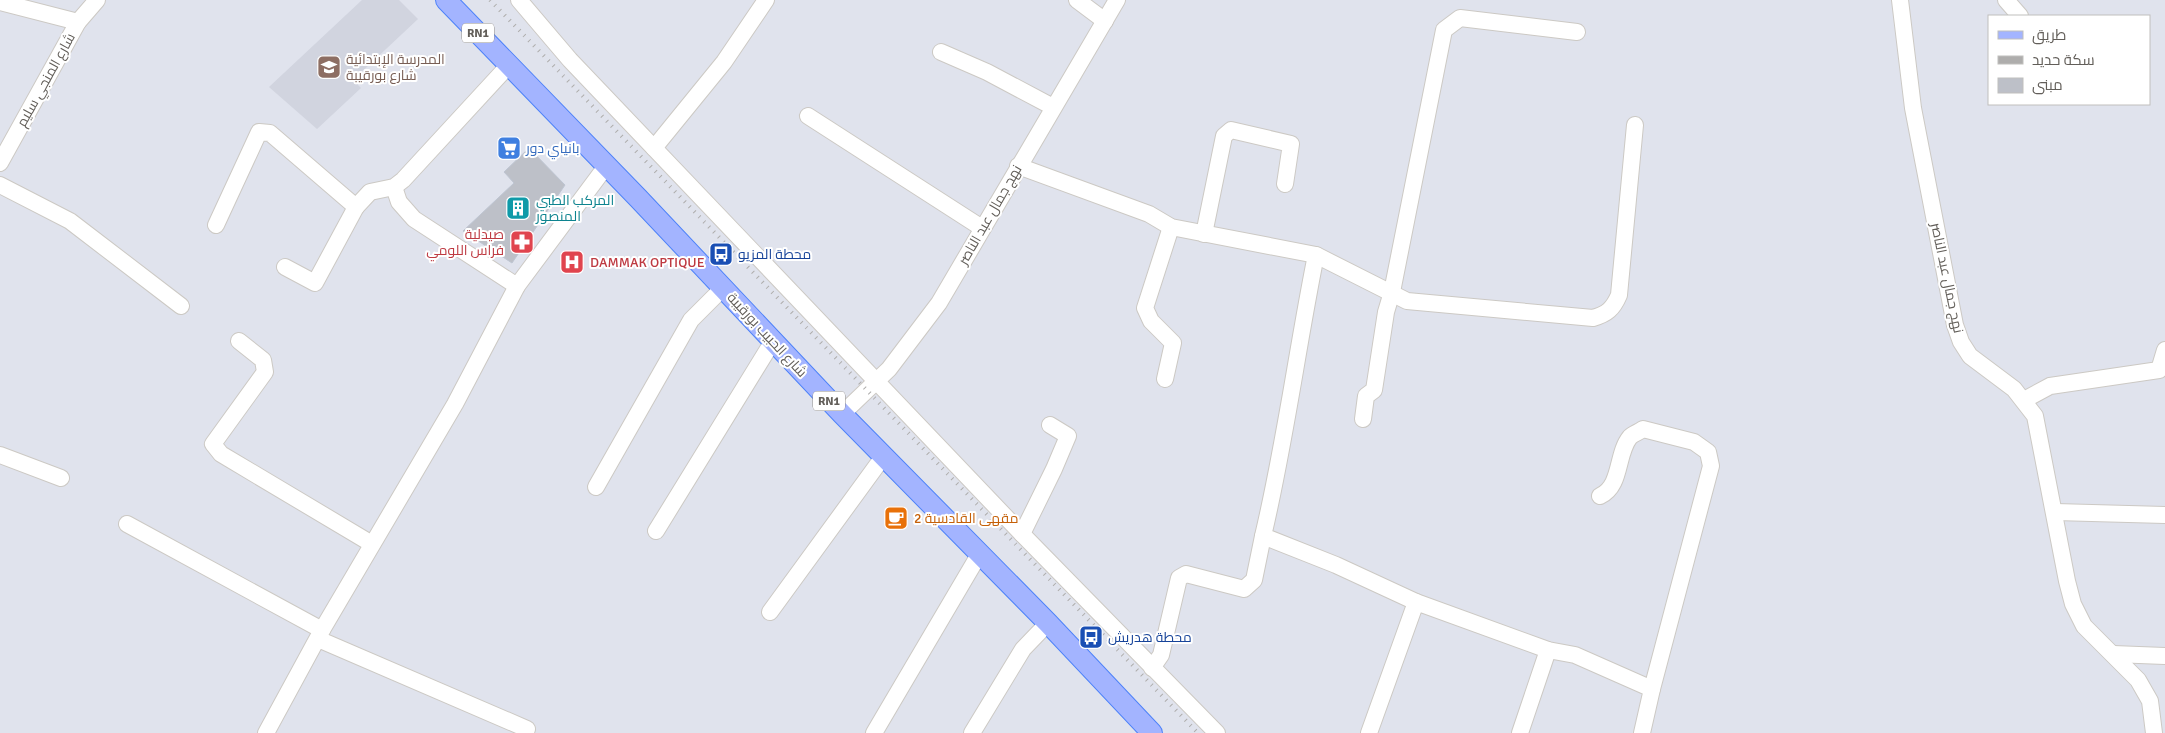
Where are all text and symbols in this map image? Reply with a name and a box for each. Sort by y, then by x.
legend [1988,15,2150,105]
road number: RN1 [462,23,494,42]
text: طريق [2032,26,2066,45]
street label: شارع المنجي سليم [13,30,81,131]
place label: المدرسة الإبتدائية شارع بورقيبة [346,51,445,84]
text: سكة حديد [2032,51,2095,69]
school or university icon: المدرسة الإبتدائية شارع بورقيبة [316,54,342,80]
text: مبنى [2032,76,2063,95]
supermarket icon: بانياي دور [496,135,522,161]
place label: بانياي دور [525,140,580,160]
street label: نهج جمال عبد الناصر [954,162,1026,269]
place label: المركب الطبي المنصور [535,192,614,225]
building icon: المركب الطبي المنصور [505,195,531,221]
street label: نهج جمال عبد الناصر [1927,220,1967,335]
place label: صيدلية فراس اللومي [426,226,504,262]
pharmacy icon: صيدلية فراس اللومي [509,229,535,255]
bus stop icon: محطة المزيو [708,241,734,267]
place label: محطة المزيو [738,246,811,263]
hospital icon: DAMMAK OPTIQUE [559,249,585,275]
place label: DAMMAK OPTIQUE [590,254,705,271]
street label: شارع الحبيب بورقيبة [723,289,811,381]
road number: RN1 [813,392,845,411]
cafe icon: مقهى القادسية 2 [883,505,909,531]
place label: مقهى القادسية 2 [914,510,1019,527]
bus stop icon: محطة هدريش [1078,624,1104,650]
place label: محطة هدريش [1108,629,1192,646]

